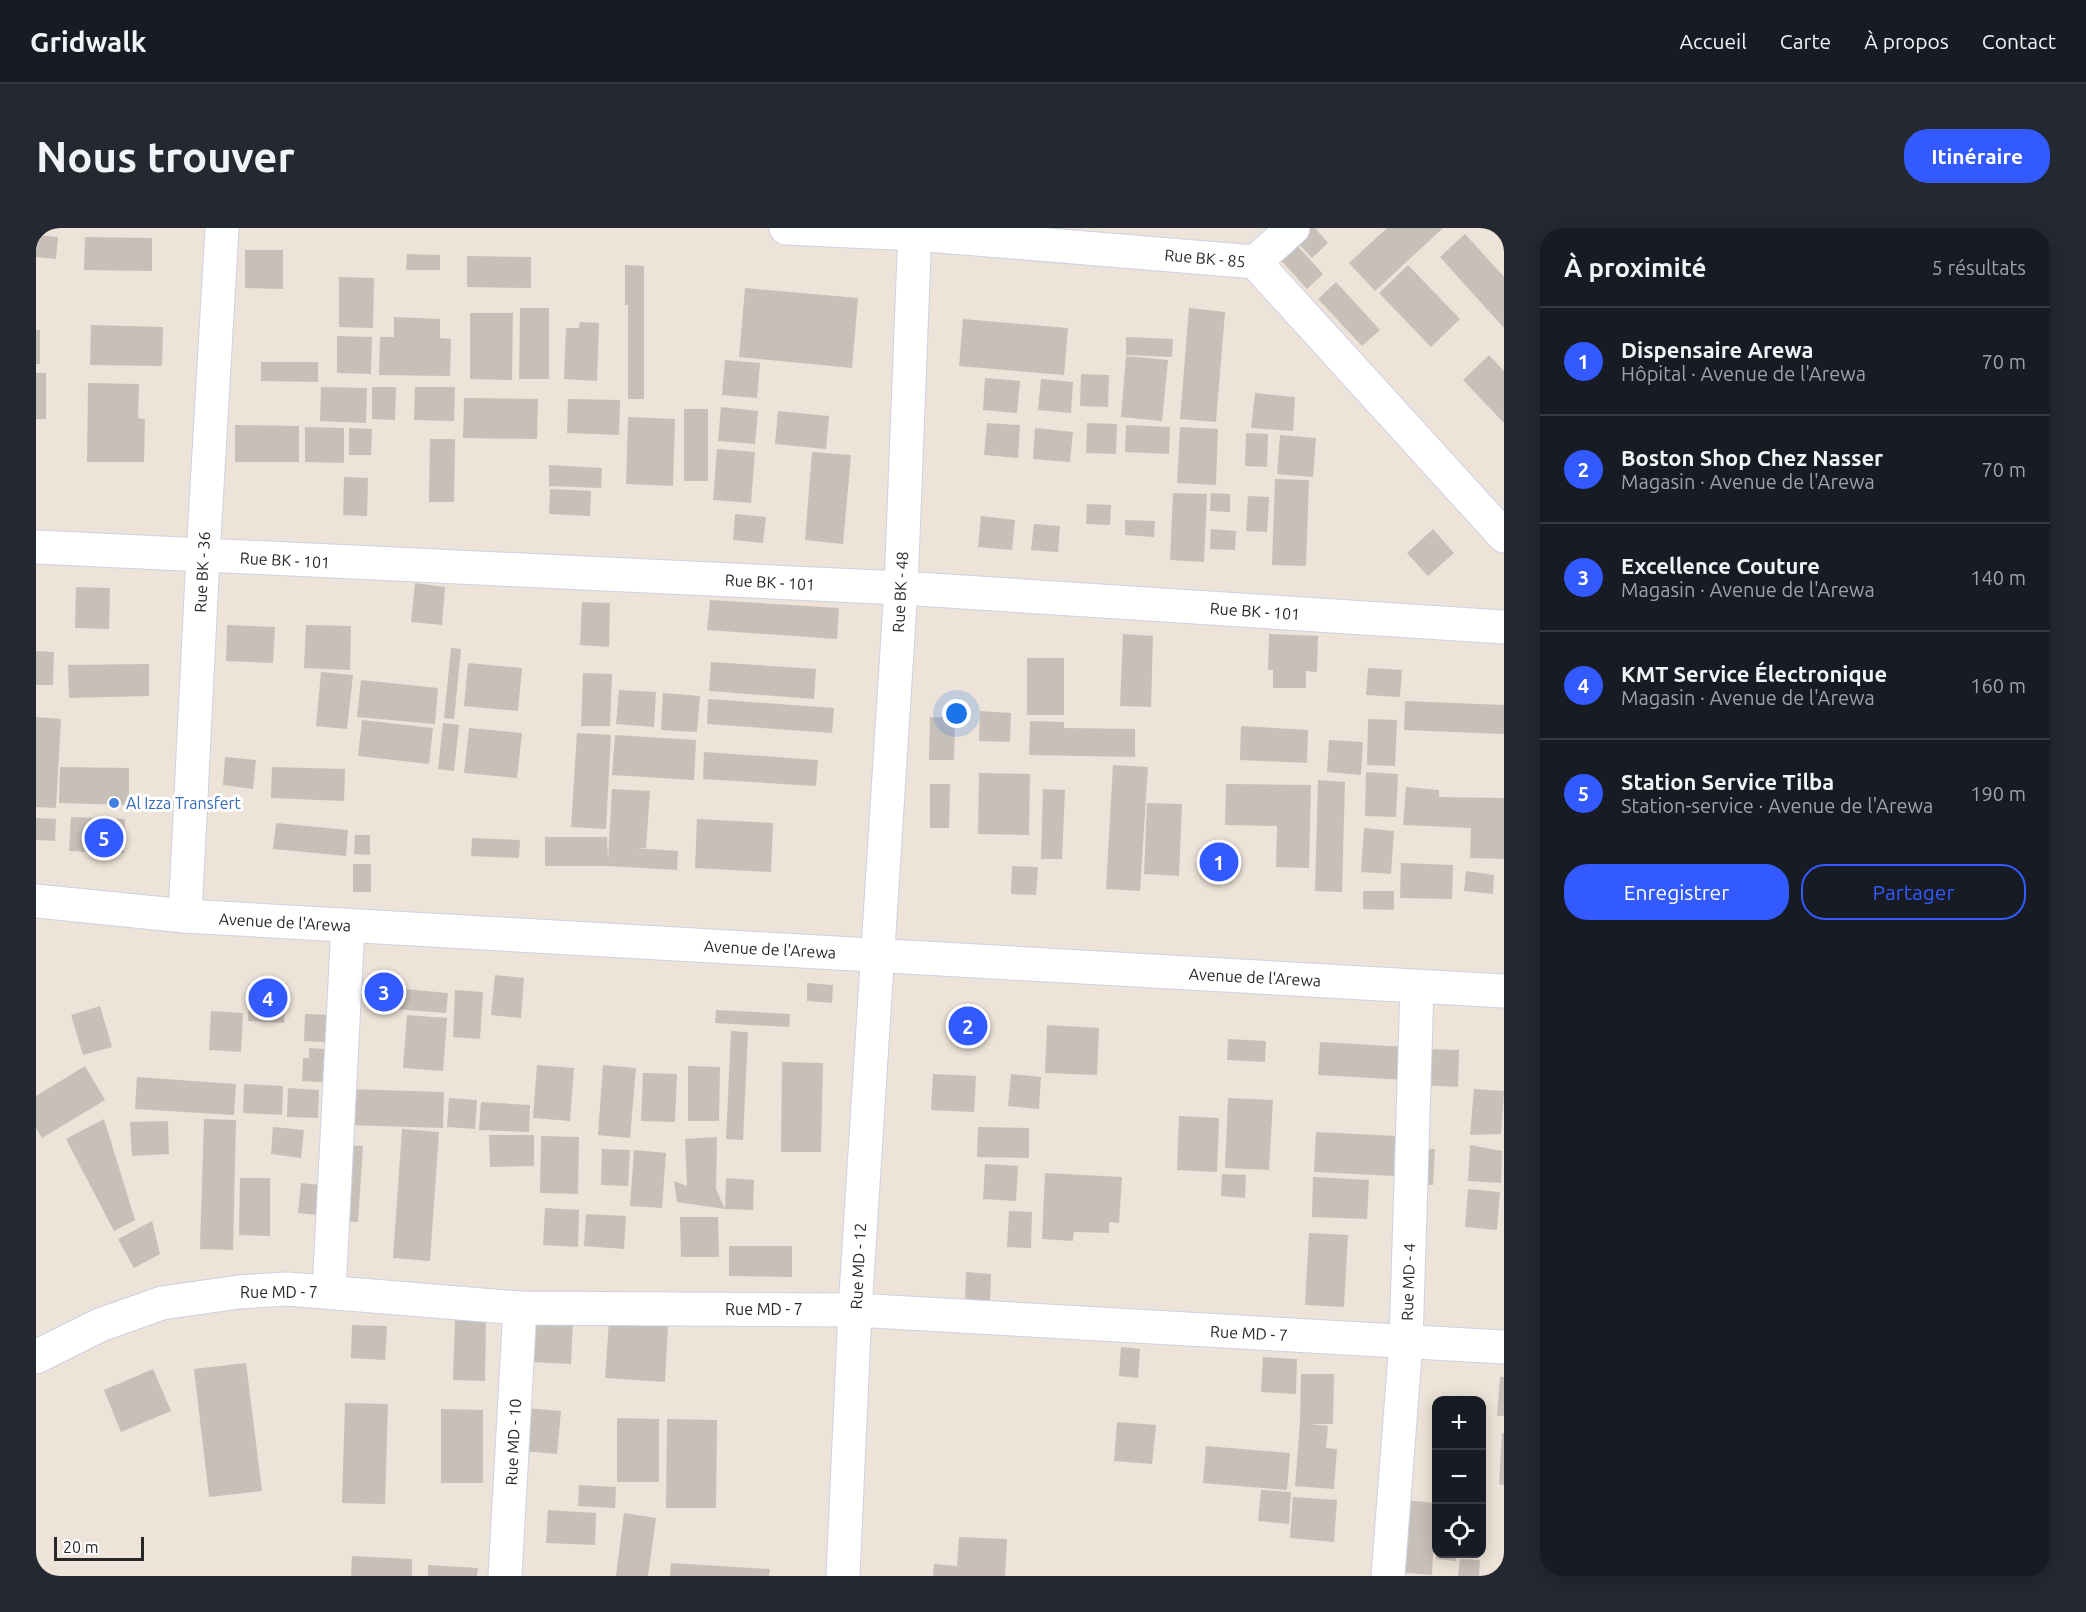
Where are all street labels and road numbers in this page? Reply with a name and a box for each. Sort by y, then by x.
street label: Rue BK - 85 [1164,245,1246,271]
street label: Rue BK - 36 [191,531,213,613]
street label: Rue BK - 101 [239,549,331,571]
street label: Rue BK - 48 [889,551,911,633]
street label: Rue BK - 101 [724,571,816,593]
street label: Rue BK - 101 [1209,599,1301,623]
street label: Avenue de l'Arewa [218,910,352,934]
street label: Avenue de l'Arewa [703,937,837,961]
street label: Avenue de l'Arewa [1188,965,1322,989]
street label: Rue MD - 12 [847,1222,869,1310]
street label: Rue MD - 4 [1398,1243,1418,1321]
street label: Rue MD - 7 [240,1283,318,1301]
street label: Rue MD - 7 [725,1300,803,1318]
street label: Rue MD - 7 [1210,1322,1288,1344]
street label: Rue MD - 10 [502,1398,524,1486]

